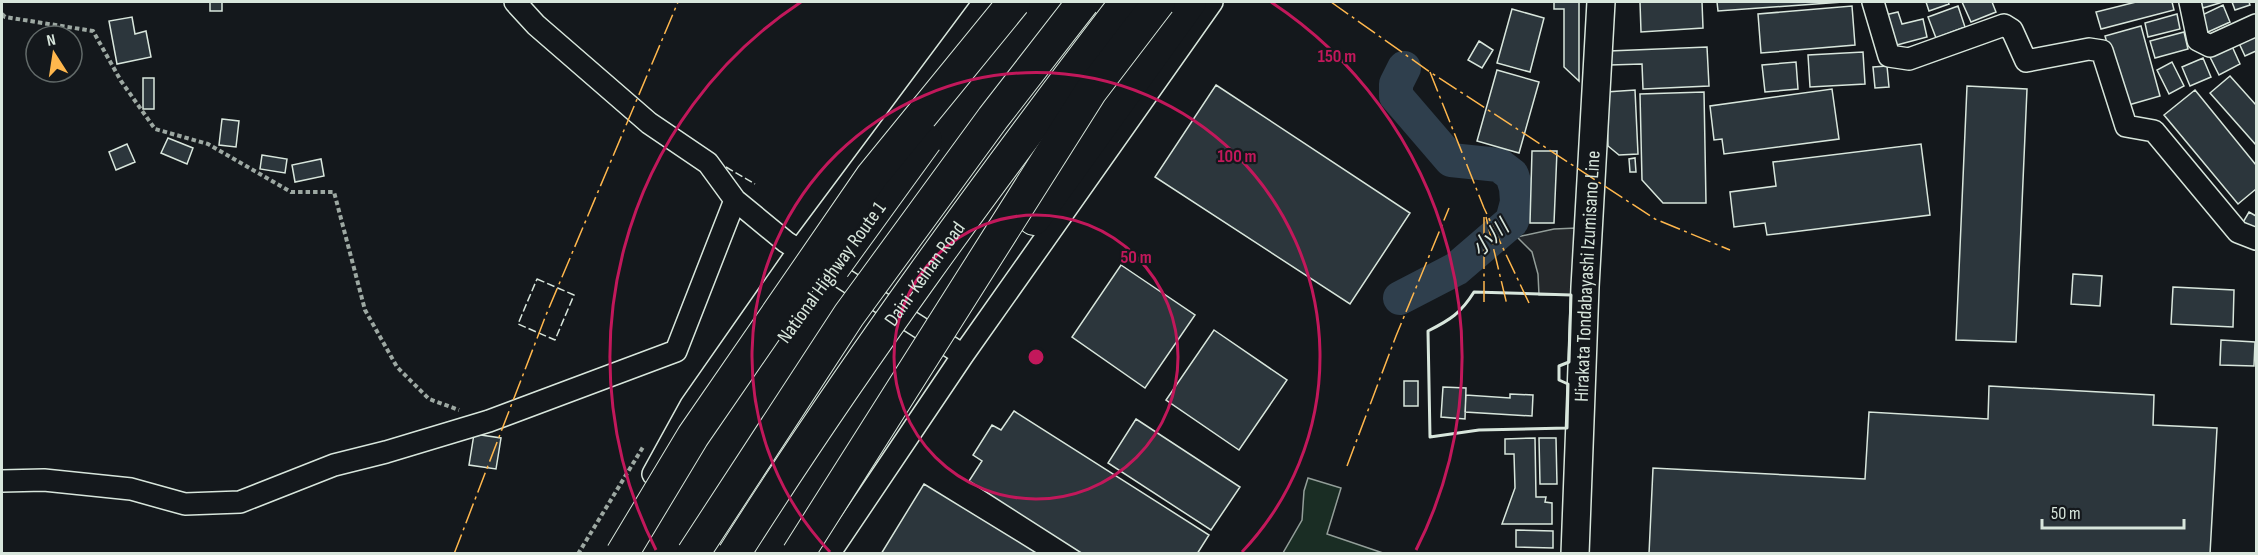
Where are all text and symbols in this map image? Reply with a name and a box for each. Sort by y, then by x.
north arrow [24,24,84,84]
text: N [45,31,57,51]
text: 150 m [1318,46,1356,67]
text: 100 m [1218,146,1257,167]
street label: Hirakata Tondabayashi Izumisano Line [1570,150,1606,402]
street label: National Highway Route 1 [772,197,891,348]
water label: 小川 [1466,214,1516,262]
street label: Daini-Keihan Road [880,217,971,331]
text: 50 m [1120,247,1152,268]
centre of rings [1026,347,1046,367]
scale bar [2042,492,2184,530]
text: 50 m [2051,503,2081,524]

